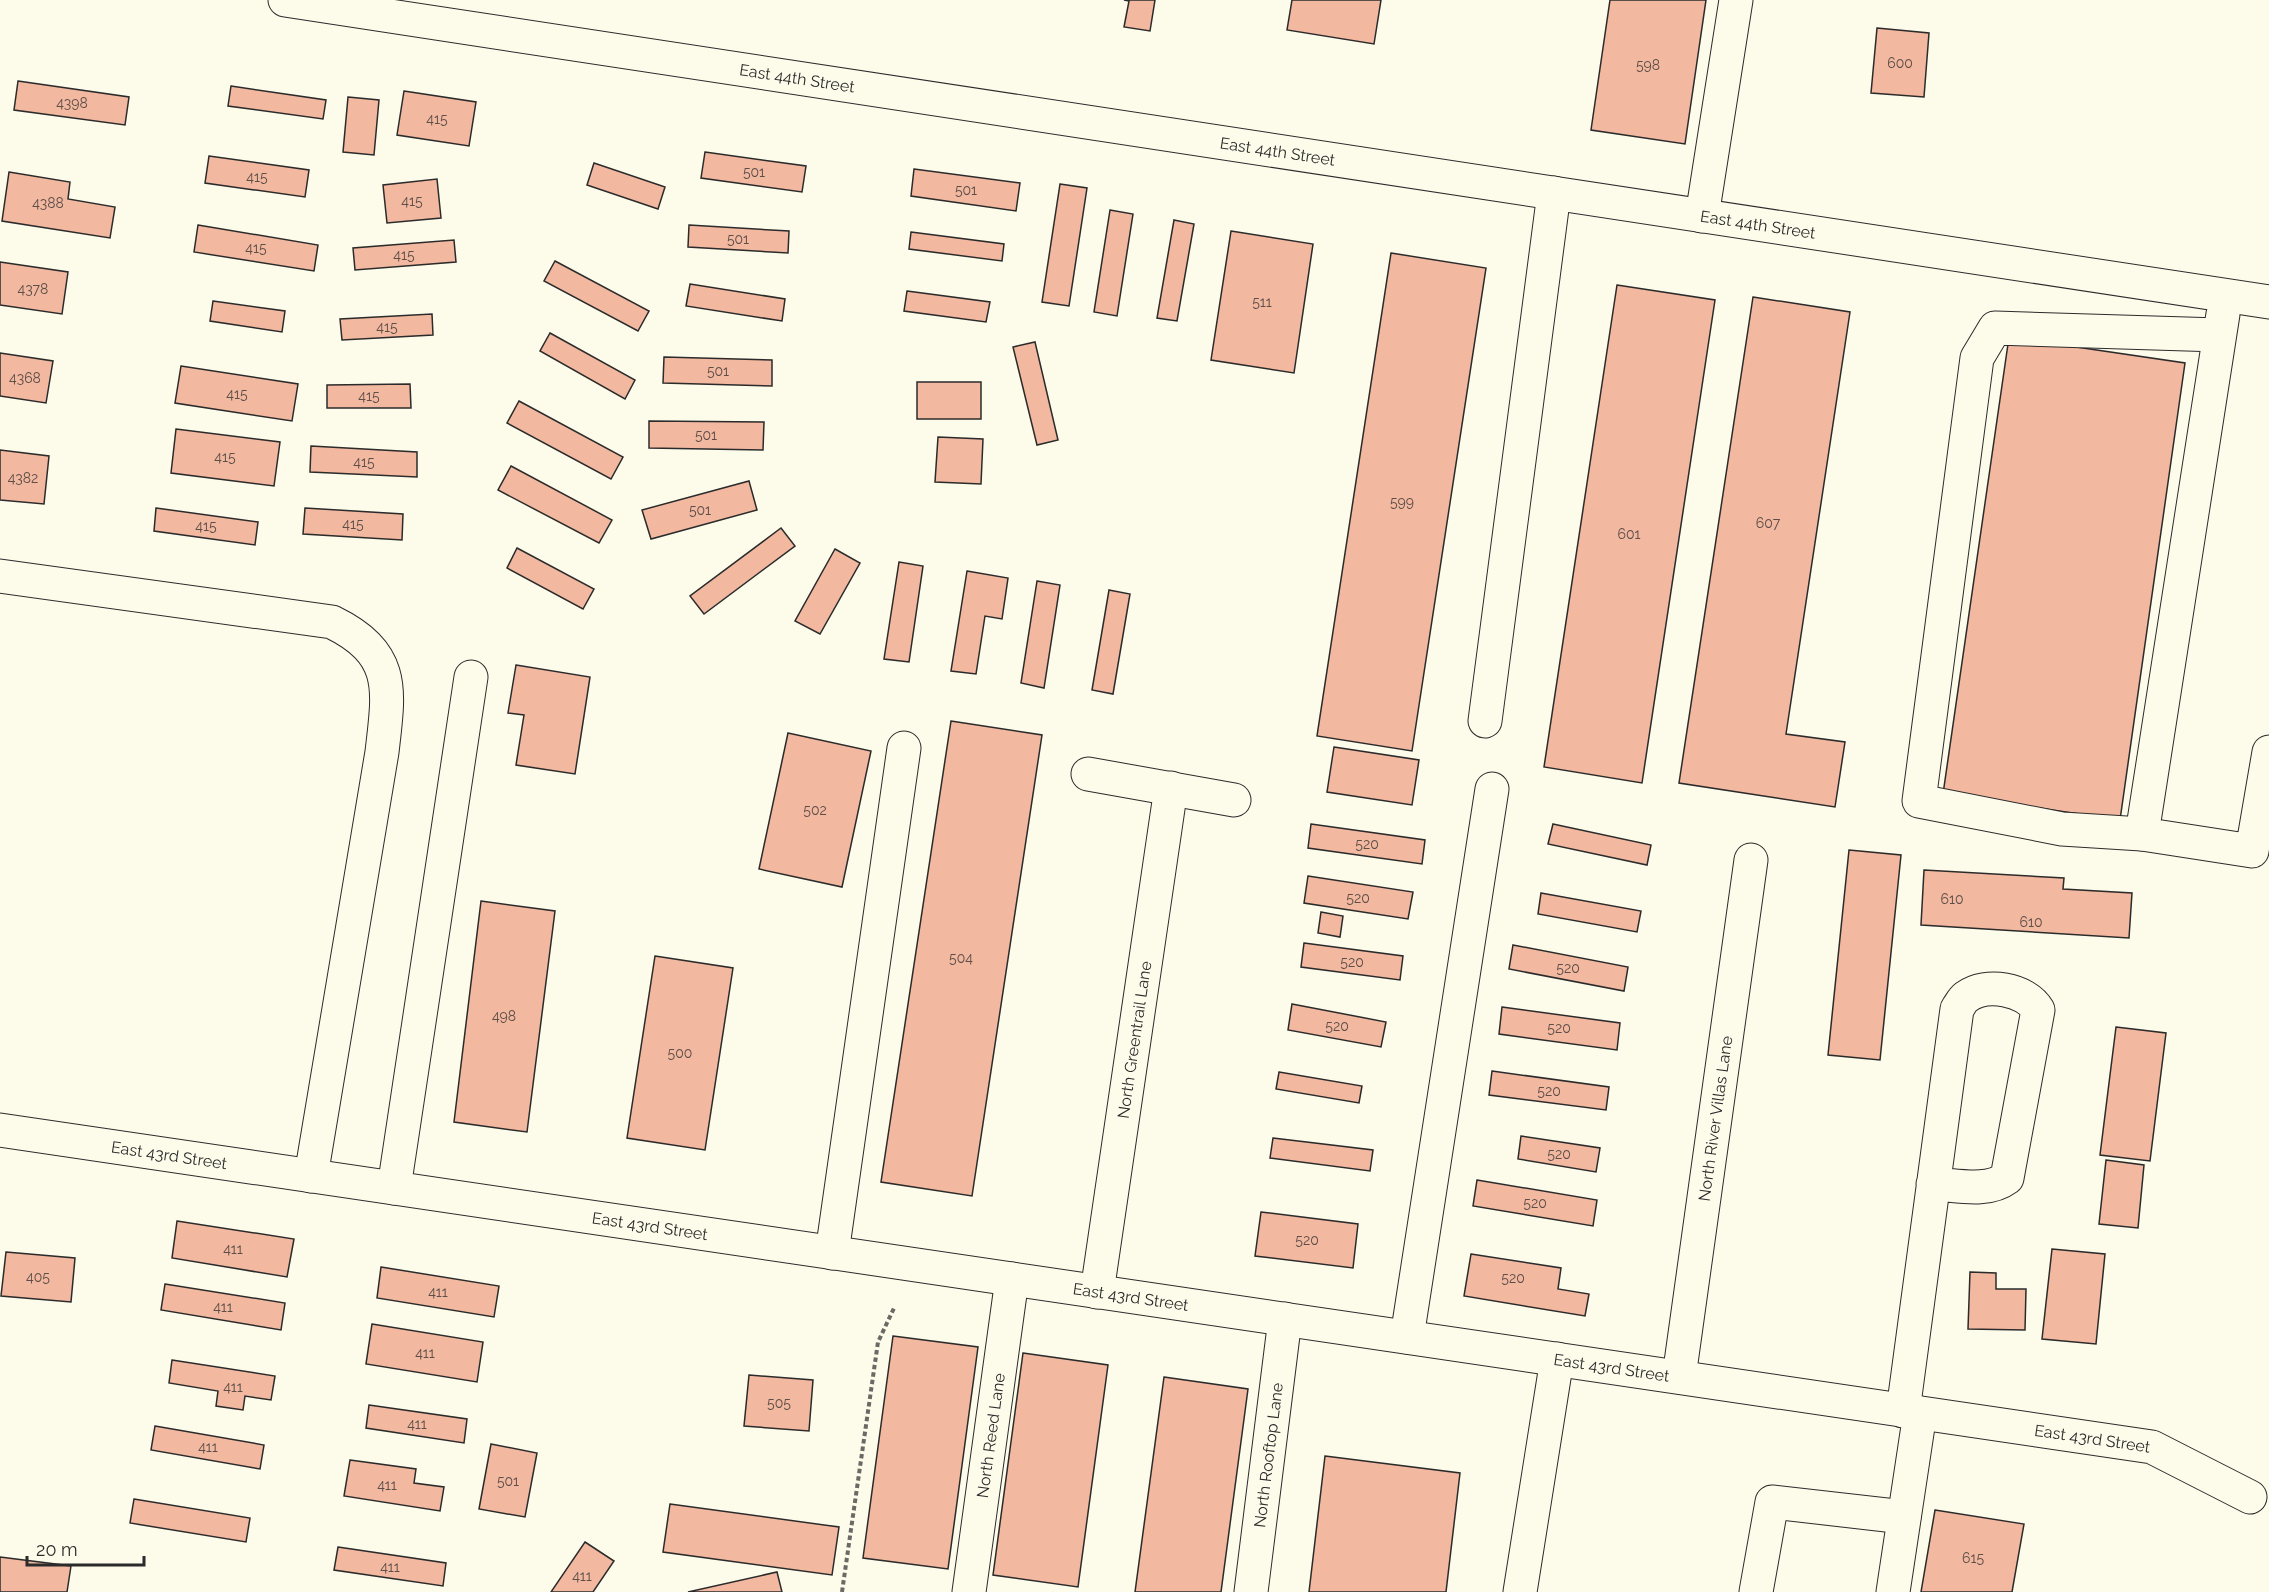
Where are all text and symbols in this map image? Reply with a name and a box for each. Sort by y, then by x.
house number: 600 [1887,55,1913,71]
house number: 598 [1636,57,1660,73]
street label: East 44th Street [738,60,857,97]
house number: 4398 [56,95,88,111]
house number: 415 [426,111,448,127]
street label: East 44th Street [1219,133,1337,170]
house number: 501 [743,164,765,180]
house number: 415 [246,169,268,185]
house number: 501 [955,182,977,198]
house number: 415 [401,193,423,209]
house number: 4388 [32,195,64,211]
street label: East 44th Street [1699,207,1818,243]
house number: 501 [727,231,749,247]
house number: 415 [245,240,267,256]
house number: 415 [393,247,415,263]
house number: 4378 [18,281,48,297]
house number: 511 [1252,294,1272,310]
house number: 415 [376,319,398,335]
house number: 501 [707,363,729,379]
house number: 4368 [9,370,41,386]
house number: 415 [226,386,248,402]
house number: 415 [358,388,380,404]
house number: 501 [695,427,717,443]
house number: 415 [214,449,236,465]
house number: 415 [353,454,375,470]
house number: 4382 [8,470,38,486]
house number: 599 [1390,494,1414,510]
house number: 501 [689,502,711,518]
house number: 607 [1756,515,1781,531]
house number: 415 [342,516,364,532]
house number: 415 [195,518,217,534]
house number: 601 [1617,526,1641,542]
house number: 502 [803,802,827,818]
house number: 520 [1355,836,1379,852]
house number: 520 [1346,890,1370,906]
house number: 610 [1940,891,1964,907]
house number: 610 [2019,914,2043,930]
house number: 504 [949,950,973,966]
house number: 520 [1340,954,1364,970]
street label: North Greentrail Lane [1114,960,1155,1120]
house number: 520 [1556,960,1580,976]
house number: 498 [492,1008,516,1024]
house number: 520 [1325,1018,1349,1034]
house number: 520 [1547,1020,1571,1036]
street label: North River Villas Lane [1695,1035,1736,1203]
house number: 500 [668,1045,692,1061]
house number: 520 [1537,1083,1561,1099]
street label: East 43rd Street [110,1138,229,1173]
house number: 520 [1547,1146,1571,1162]
house number: 520 [1523,1195,1547,1211]
street label: East 43rd Street [591,1208,710,1244]
house number: 520 [1295,1232,1319,1248]
house number: 411 [223,1241,243,1257]
house number: 405 [26,1269,50,1285]
house number: 520 [1501,1270,1525,1286]
street label: East 43rd Street [1072,1279,1191,1315]
house number: 411 [428,1284,448,1300]
house number: 411 [213,1299,233,1315]
house number: 411 [415,1345,435,1361]
street label: East 43rd Street [1552,1350,1671,1386]
street label: North Reed Lane [973,1372,1009,1499]
house number: 411 [223,1379,243,1395]
street label: North Rooftop Lane [1250,1381,1287,1529]
house number: 505 [767,1395,791,1411]
house number: 411 [407,1416,427,1432]
street label: East 43rd Street [2033,1421,2152,1457]
house number: 411 [198,1439,218,1455]
house number: 501 [497,1473,519,1489]
house number: 411 [377,1477,397,1493]
scale bar [27,1529,144,1567]
text: 20 m [36,1539,78,1560]
house number: 615 [1962,1550,1984,1566]
house number: 411 [380,1559,400,1575]
house number: 411 [572,1568,592,1584]

